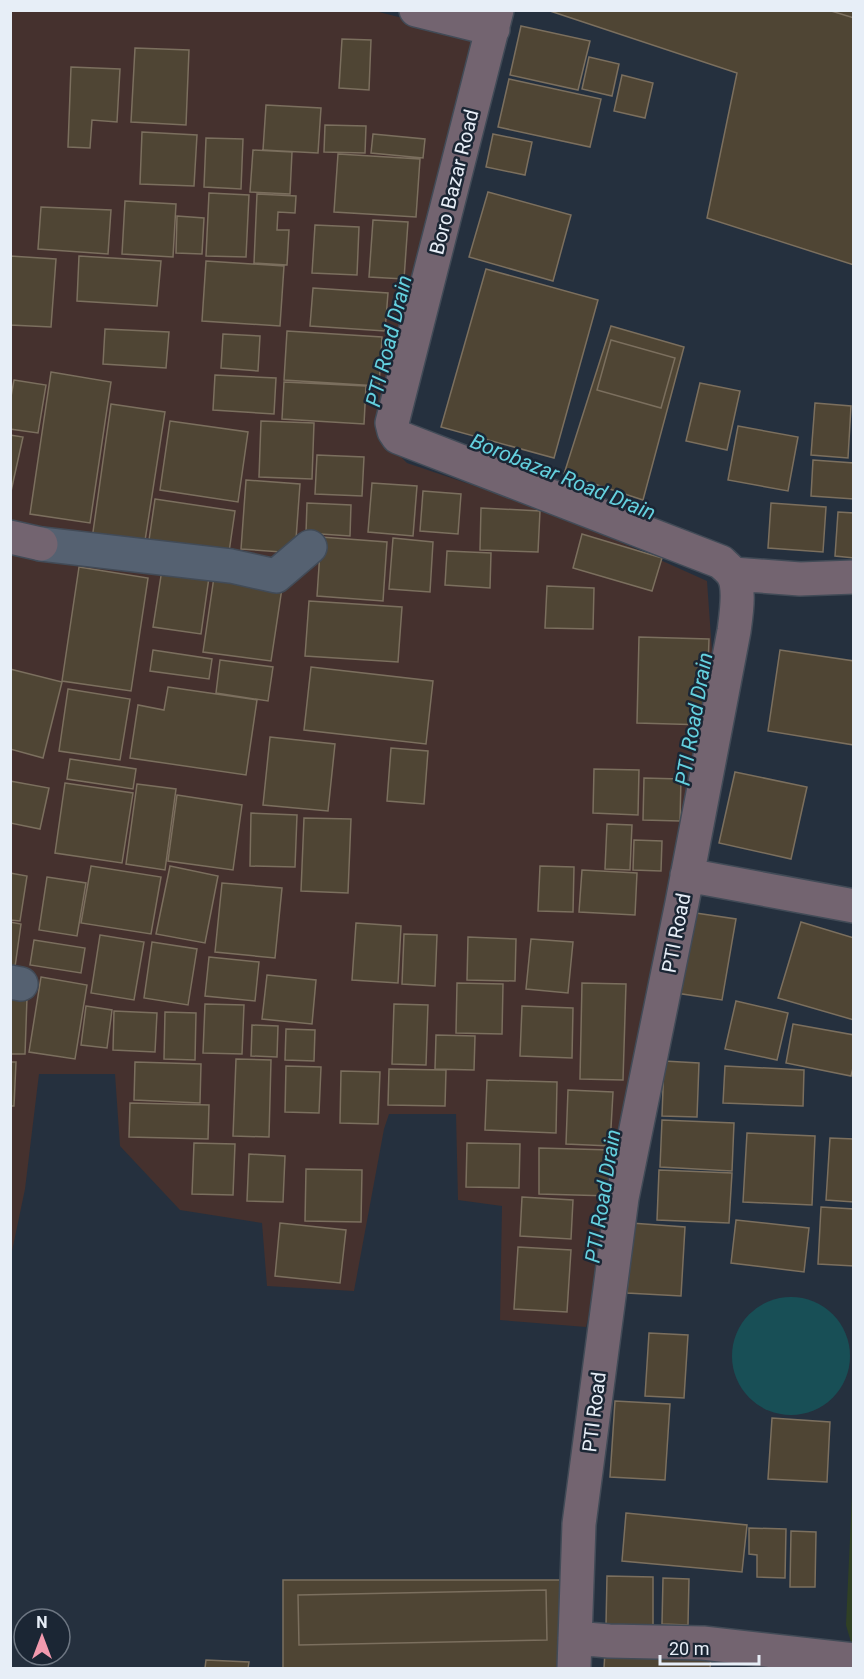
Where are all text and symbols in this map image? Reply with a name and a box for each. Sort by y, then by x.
street label: Boro Bazar Road [424,107,484,257]
water label: PTI Road Drain [361,273,417,409]
water label: Borobazar Road Drain [467,429,659,525]
water label: PTI Road Drain [670,651,718,787]
street label: PTI Road [657,891,695,975]
water label: PTI Road Drain [581,1128,625,1264]
street label: PTI Road [577,1370,611,1454]
north arrow [12,1607,72,1667]
text: N [36,1613,48,1632]
scale bar [660,1628,759,1666]
text: 20 m [669,1638,709,1659]

